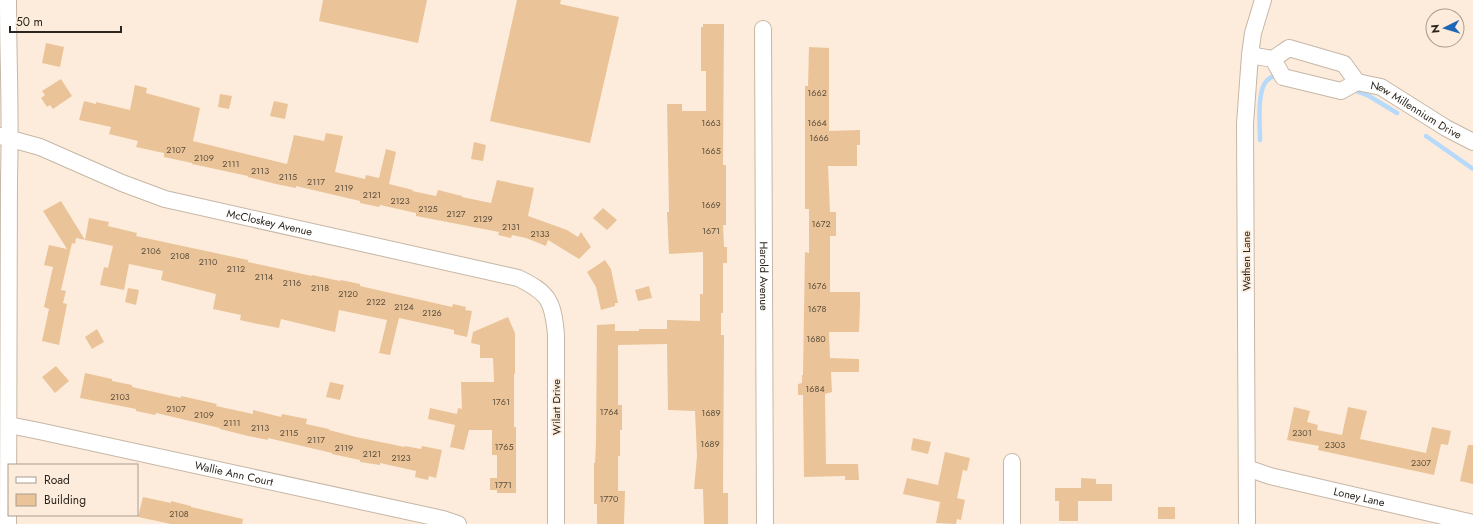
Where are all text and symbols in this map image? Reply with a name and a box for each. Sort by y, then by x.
scale bar [10,8,121,34]
north arrow [1425,8,1465,48]
text: 50 m [16,13,43,31]
text: N [1427,24,1443,34]
street label: New Millennium Drive [1369,77,1465,143]
house number: 1662 [807,86,827,99]
house number: 1663 [701,116,721,129]
house number: 1664 [807,116,827,129]
house number: 1666 [809,131,829,144]
house number: 2107 [166,143,186,156]
house number: 1665 [701,144,721,157]
house number: 2109 [194,151,214,164]
house number: 2111 [222,157,240,170]
house number: 2113 [251,164,269,177]
house number: 2115 [279,170,297,183]
house number: 2117 [307,175,325,188]
house number: 2119 [335,181,353,194]
house number: 2121 [363,188,381,201]
house number: 2123 [390,194,410,207]
house number: 1669 [701,198,721,211]
house number: 2125 [418,202,438,215]
street label: McCloskey Avenue [225,205,314,240]
house number: 2127 [446,207,466,220]
house number: 2129 [473,212,493,225]
house number: 1672 [811,217,831,230]
house number: 2131 [502,220,520,233]
house number: 1671 [702,224,720,237]
house number: 2133 [531,227,550,240]
street label: Wathen Lane [1238,231,1254,291]
street label: Harold Avenue [756,241,772,311]
house number: 2106 [141,244,161,257]
house number: 2108 [170,249,190,262]
house number: 2110 [199,255,218,268]
house number: 2112 [227,262,245,275]
house number: 2114 [255,270,273,283]
house number: 2116 [283,276,301,289]
house number: 1676 [807,279,827,292]
house number: 2118 [311,281,329,294]
house number: 2120 [338,287,358,300]
house number: 2122 [366,295,386,308]
house number: 2124 [394,300,414,313]
house number: 1678 [808,302,827,315]
house number: 2126 [422,306,442,319]
house number: 1680 [806,332,826,345]
street label: Wilart Drive [548,379,564,435]
house number: 1684 [805,382,825,395]
house number: 2103 [110,390,130,403]
house number: 1761 [492,395,510,408]
house number: 2107 [166,402,186,415]
house number: 1764 [599,405,619,418]
house number: 1689 [701,406,721,419]
house number: 2109 [194,408,214,421]
house number: 2111 [223,416,241,429]
house number: 2113 [251,421,269,434]
house number: 2115 [280,426,298,439]
house number: 2301 [1292,426,1312,439]
house number: 2117 [307,433,325,446]
house number: 1689 [700,437,720,450]
house number: 2303 [1325,438,1345,451]
house number: 1765 [494,440,514,453]
house number: 2119 [335,441,353,454]
house number: 2121 [363,447,381,460]
house number: 2123 [391,451,411,464]
house number: 2307 [1411,456,1431,469]
street label: Wallie Ann Court [193,457,275,490]
legend [8,464,138,516]
text: Road [44,471,70,489]
house number: 1771 [494,478,512,491]
street label: Loney Lane [1332,483,1387,510]
text: Building [44,491,86,509]
house number: 1770 [600,492,619,505]
house number: 2108 [169,507,189,520]

